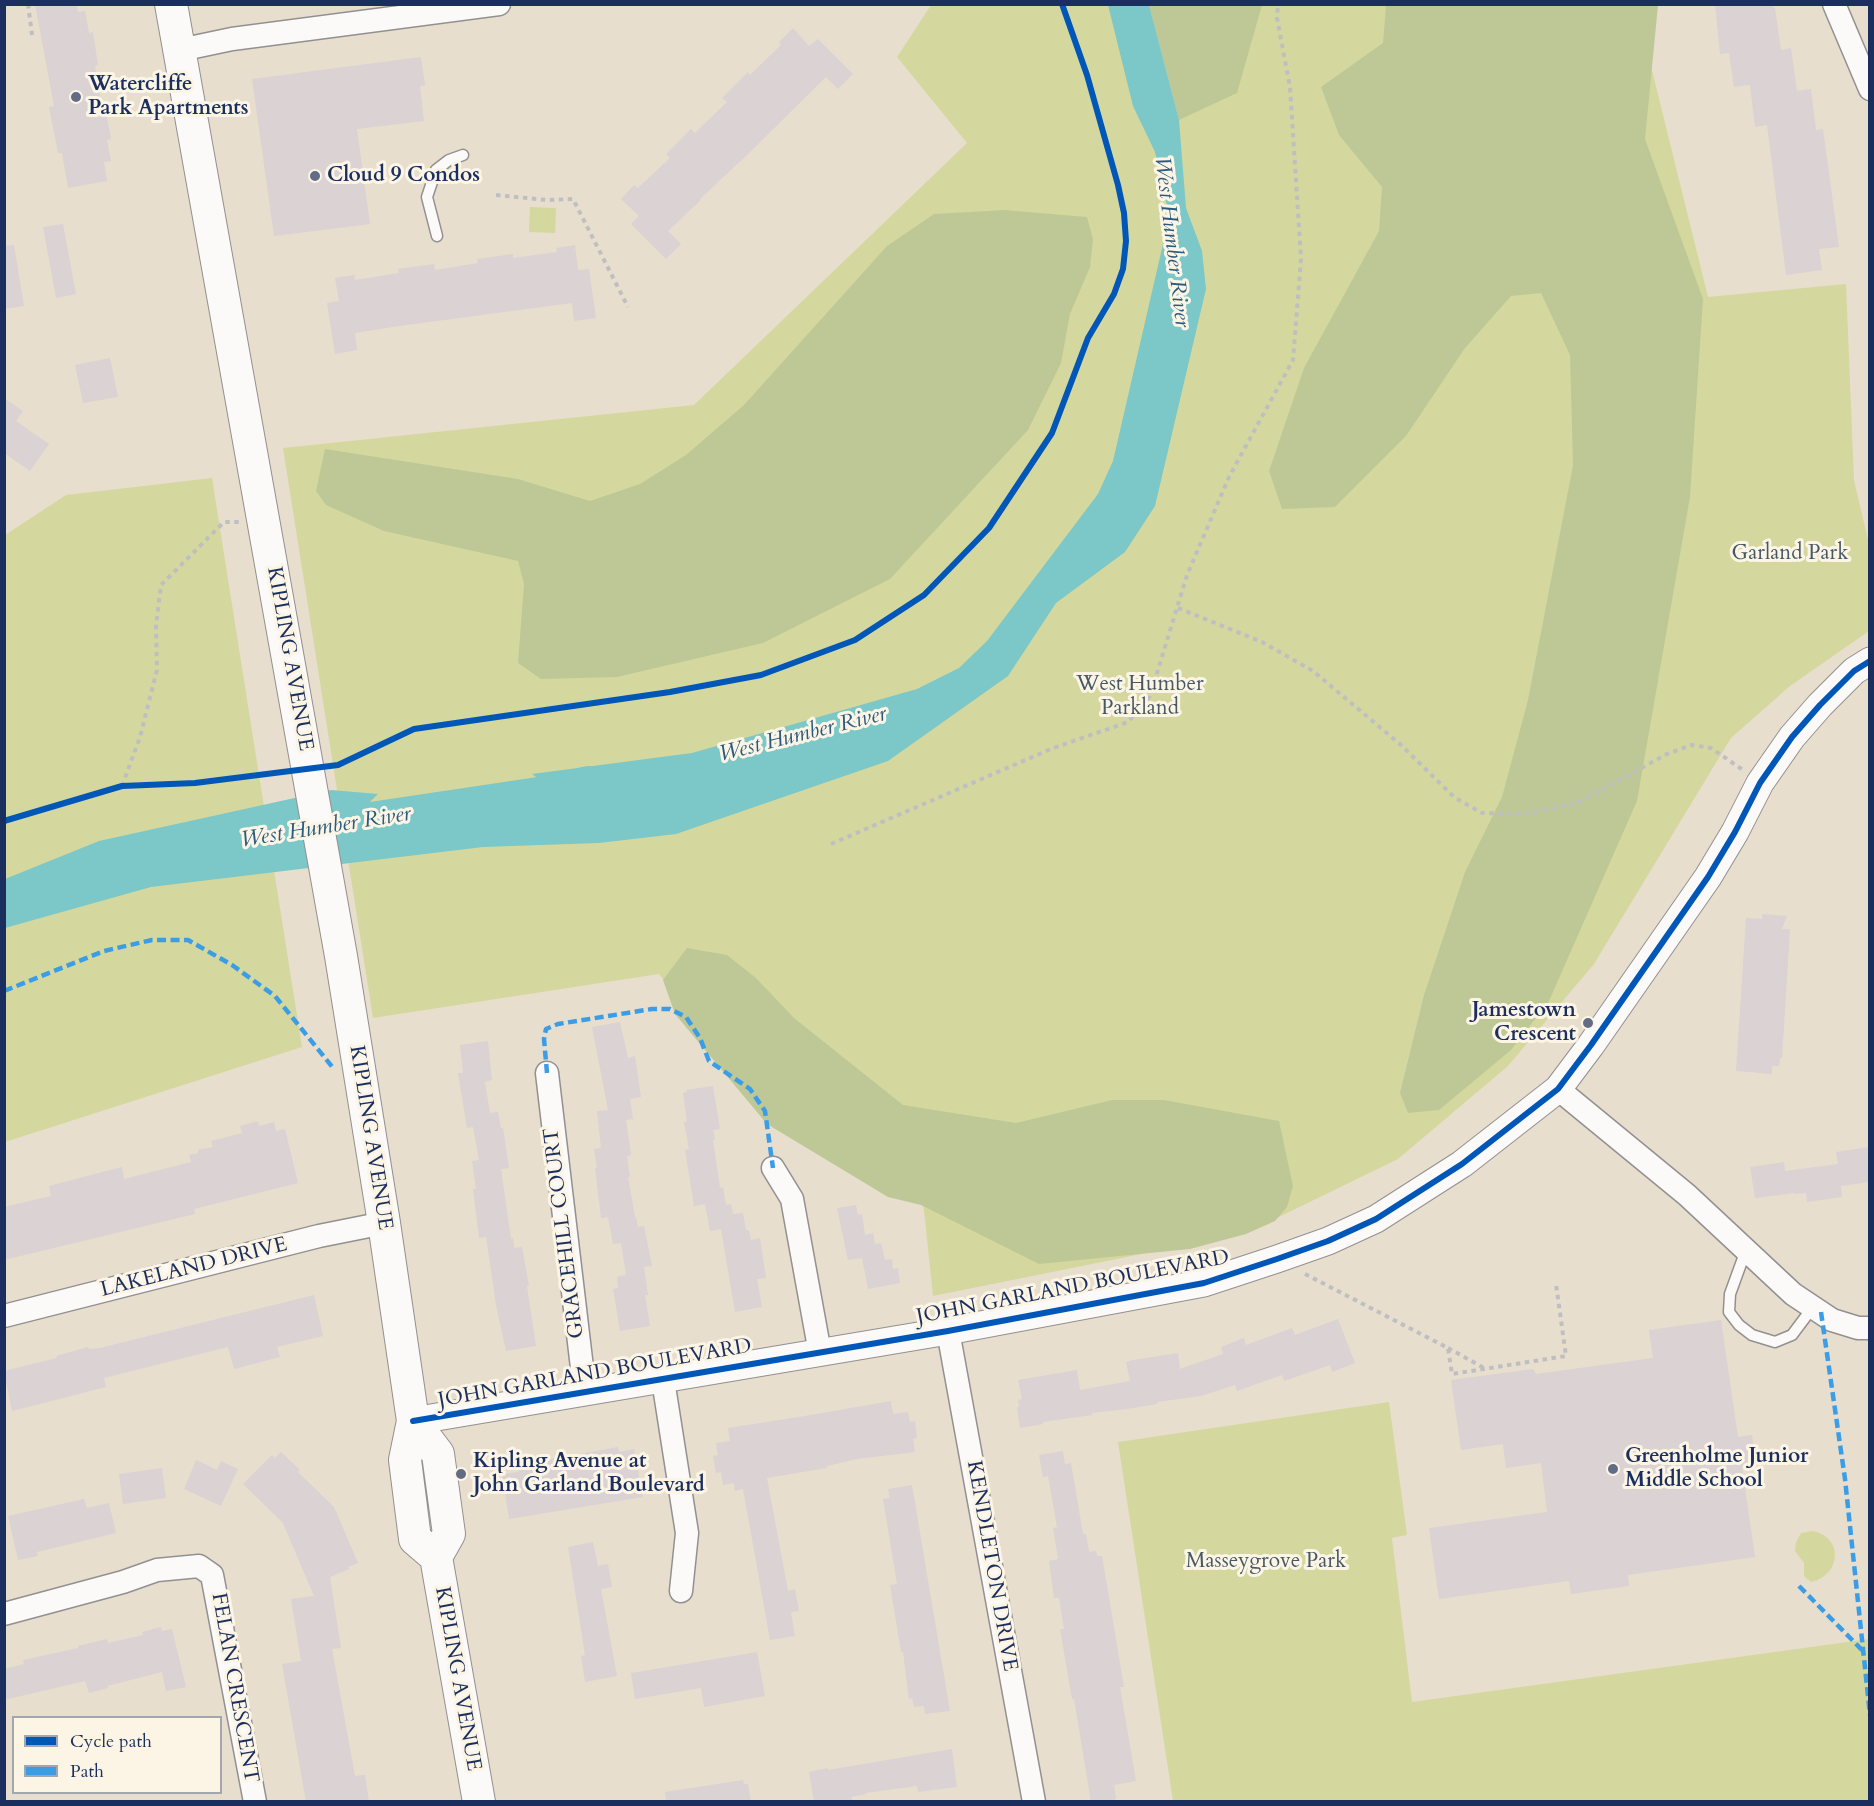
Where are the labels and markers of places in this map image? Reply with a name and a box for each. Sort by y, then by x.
place label: Watercliffe Park Apartments [88,72,248,122]
marker: Watercliffe Park Apartments [69,90,83,104]
place label: Cloud 9 Condos [327,163,480,189]
marker: Cloud 9 Condos [308,169,322,183]
place label: Jamestown Crescent [1472,998,1576,1048]
marker: Jamestown Crescent [1581,1016,1595,1030]
place label: Greenholme Junior Middle School [1625,1444,1808,1494]
place label: Kipling Avenue at John Garland Boulevard [473,1449,705,1499]
marker: Greenholme Junior Middle School [1606,1462,1620,1476]
marker: Kipling Avenue at John Garland Boulevard [454,1467,468,1481]

